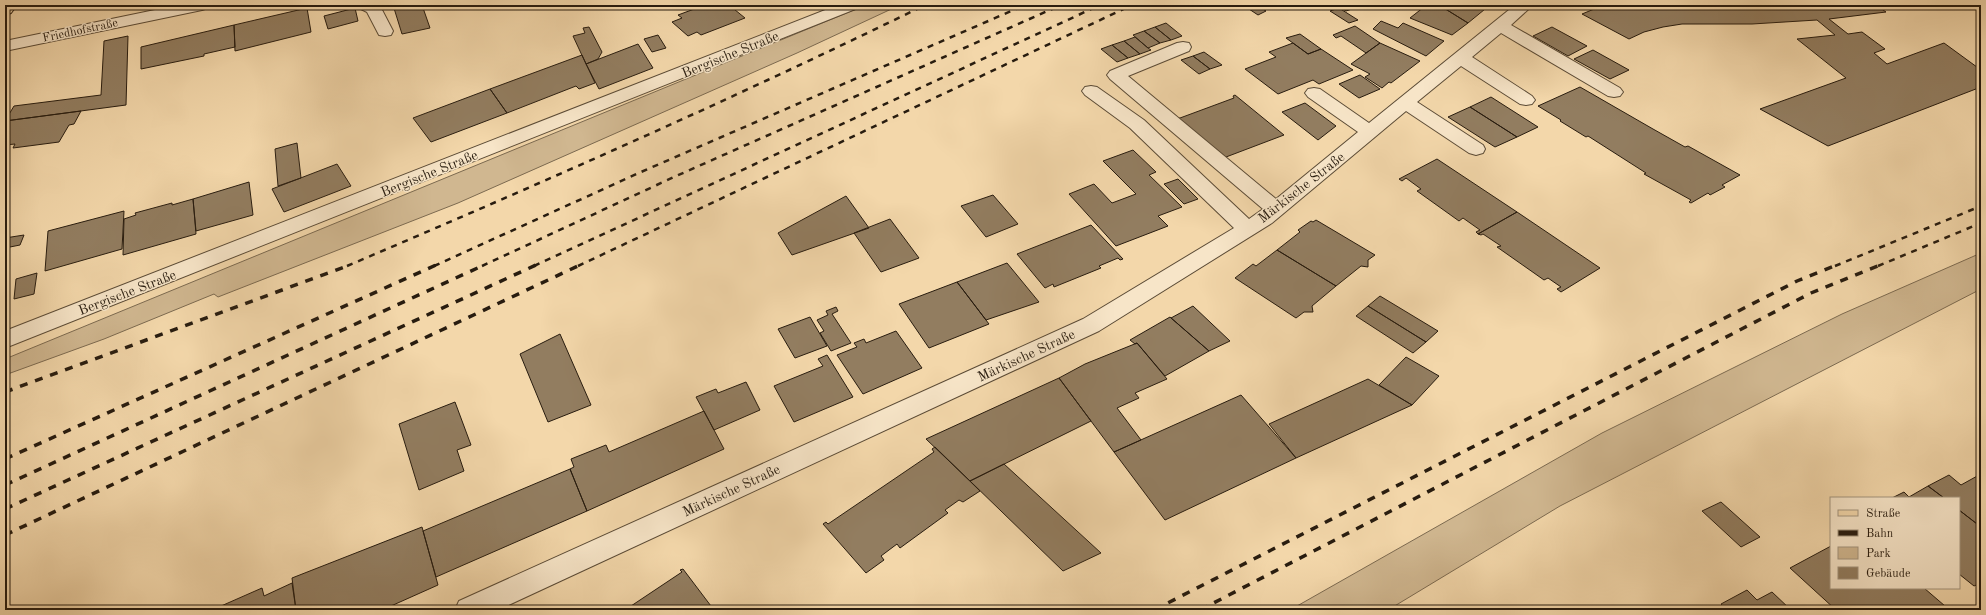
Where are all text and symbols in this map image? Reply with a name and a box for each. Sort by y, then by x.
street label: Friedhofstraße [42,17,119,45]
street label: Bergische Straße [680,29,781,81]
street label: Bergische Straße [379,148,480,200]
street label: Märkische Straße [1256,150,1348,226]
street label: Bergische Straße [77,268,178,318]
street label: Märkische Straße [976,327,1077,385]
street label: Märkische Straße [681,462,782,520]
legend [1830,497,1960,589]
text: Straße [1866,508,1901,520]
text: Bahn [1866,528,1894,540]
text: Park [1866,548,1891,560]
text: Gebäude [1866,568,1911,580]

